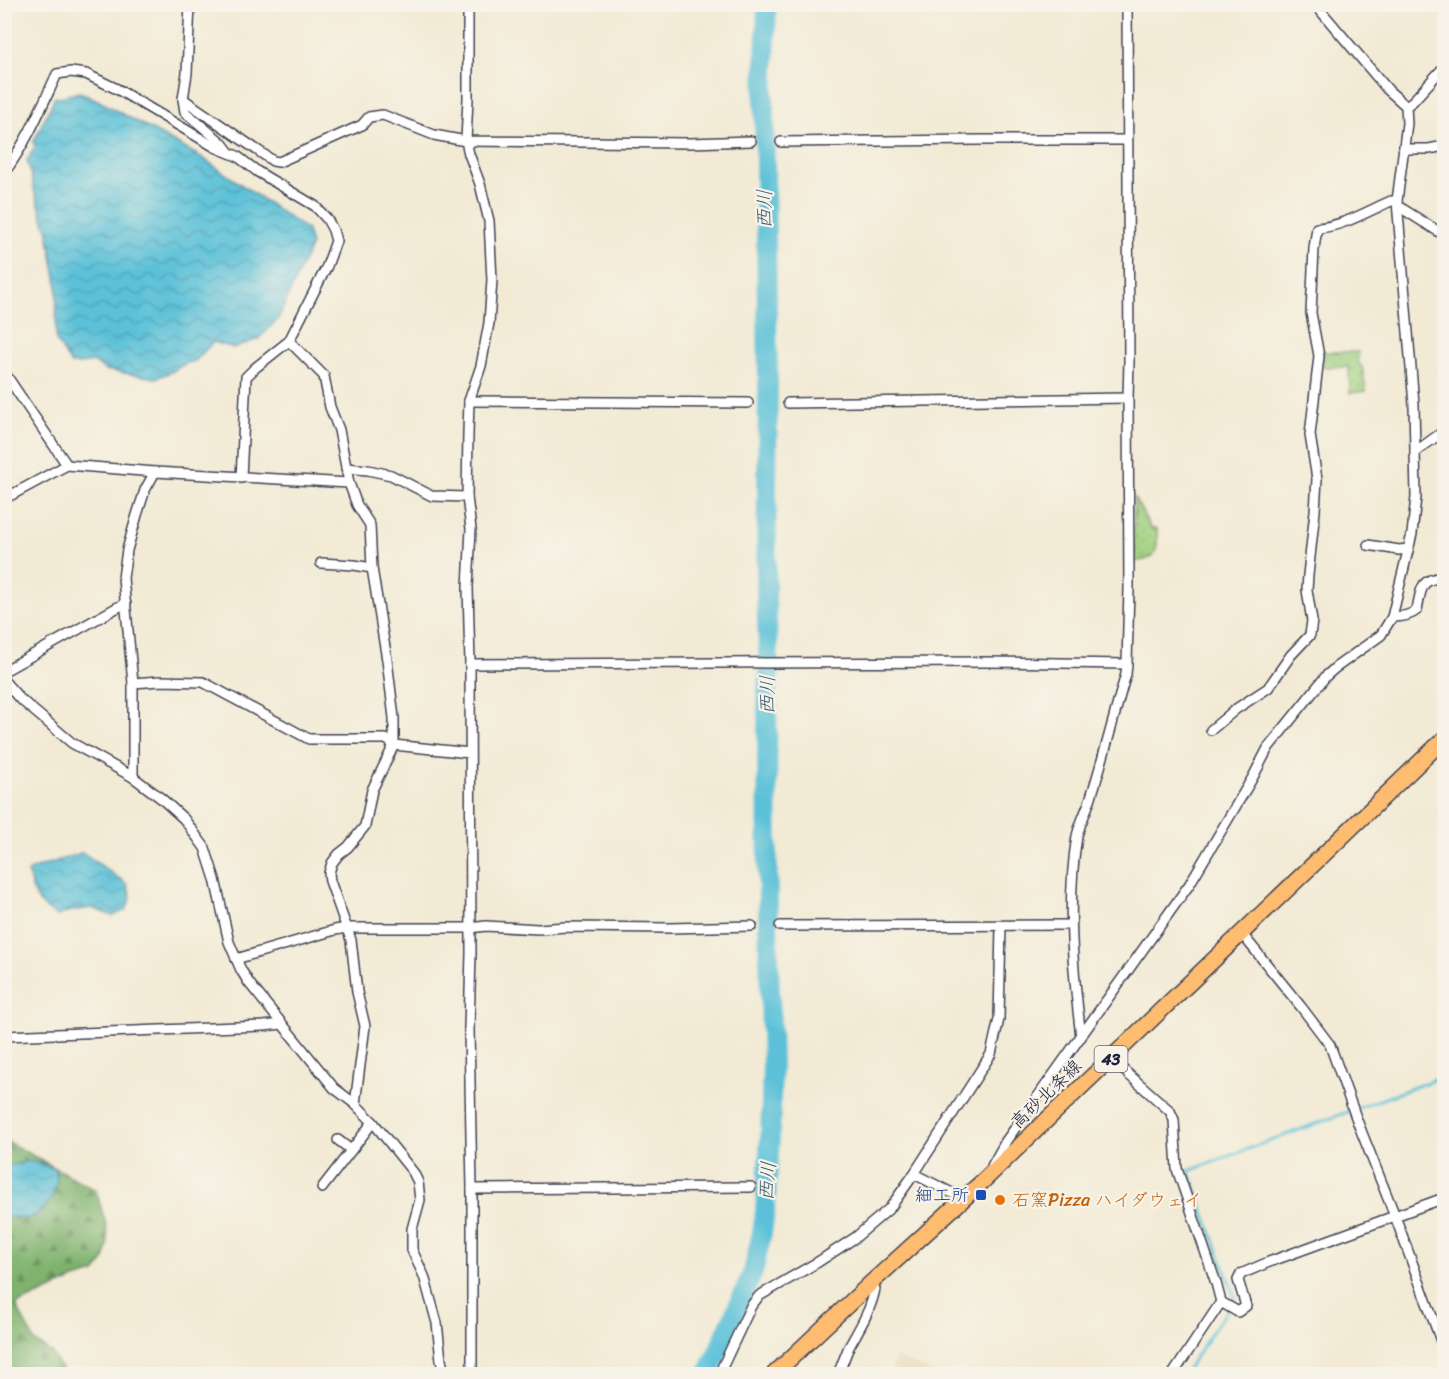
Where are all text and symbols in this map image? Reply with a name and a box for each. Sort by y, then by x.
water label: 西川 [747,189,782,229]
water label: 西川 [750,675,785,715]
road number: 43 [1094,1046,1128,1072]
street label: 高砂北条線 [1003,1051,1089,1137]
water label: 西川 [749,1160,786,1202]
place label: 細工所 [915,1179,969,1211]
place label: 石窯Pizza ハイダウェイ [1012,1184,1202,1216]
marker: 細工所 [974,1188,988,1202]
marker: 石窯Pizza ハイダウェイ [993,1193,1007,1207]

